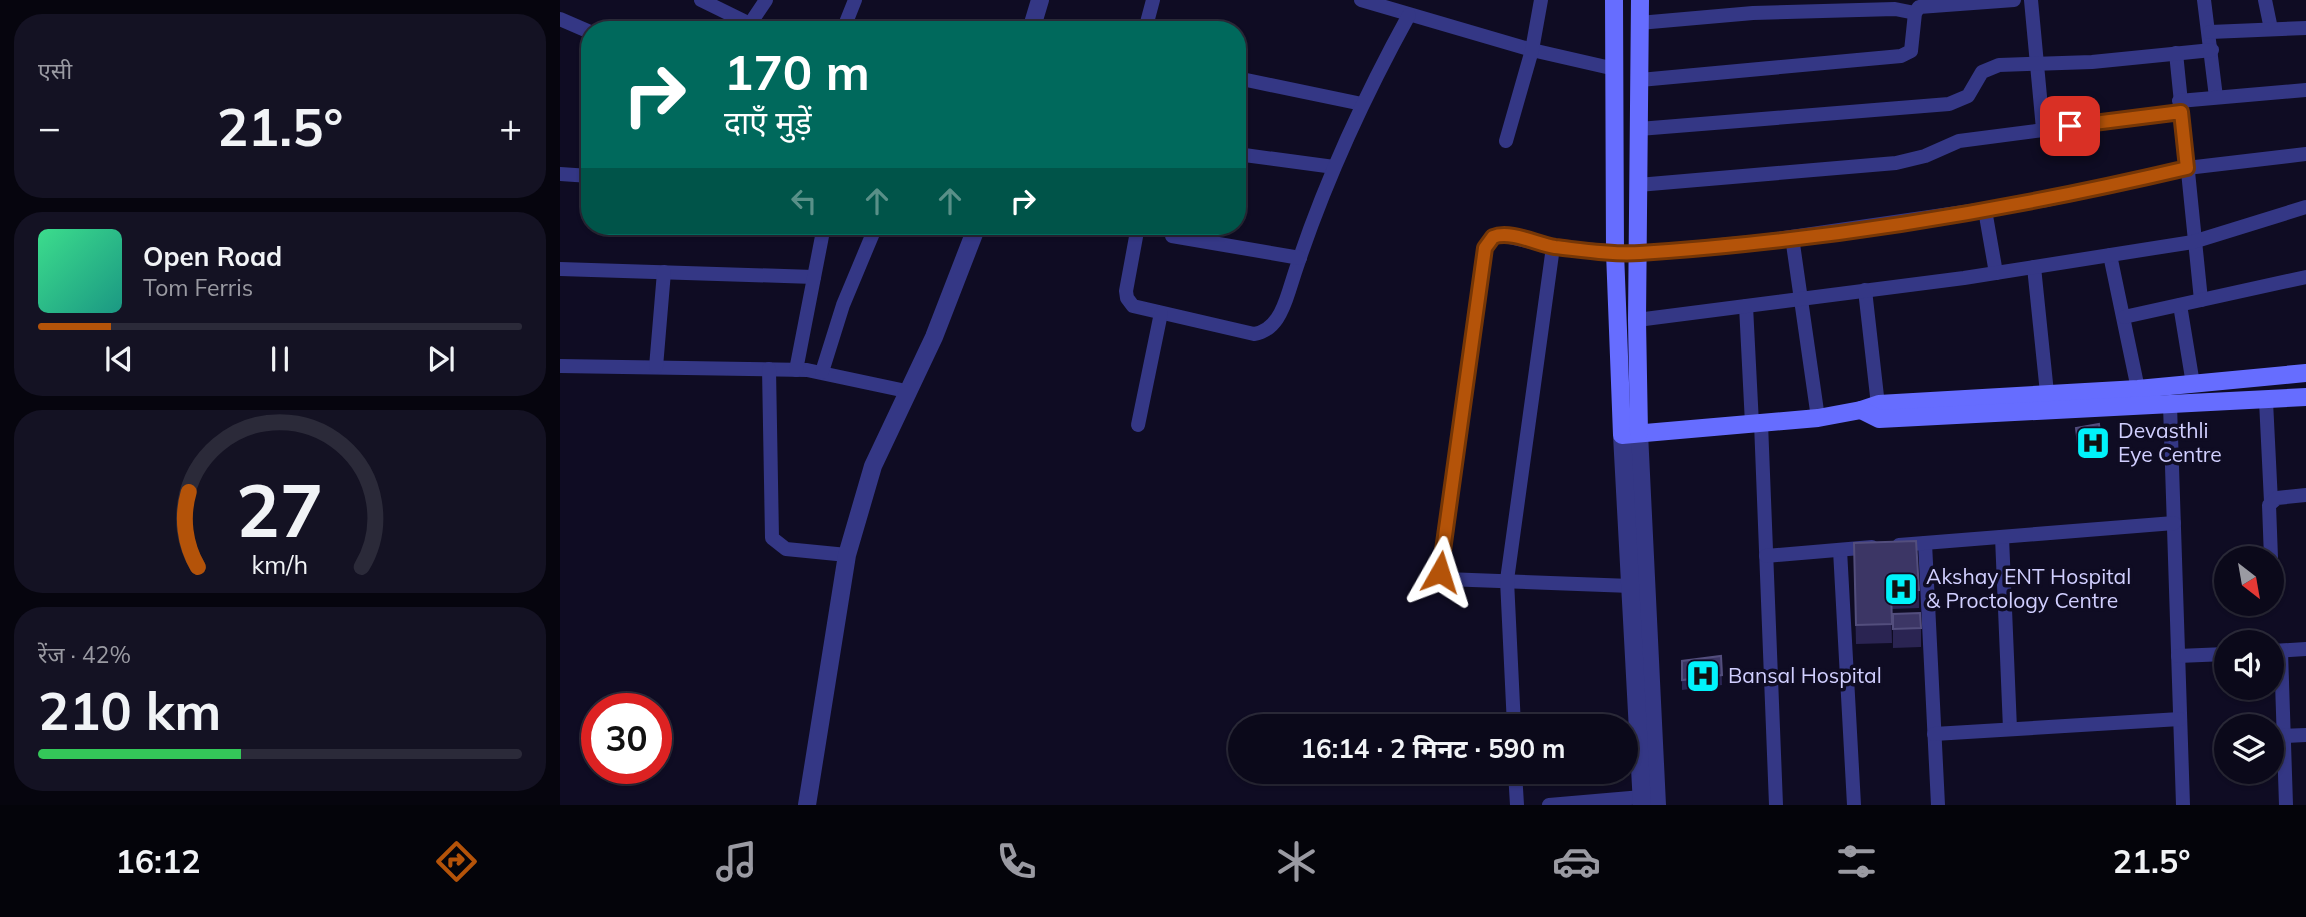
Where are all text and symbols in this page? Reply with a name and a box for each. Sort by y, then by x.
text: 170 m [724,41,870,102]
icon: right [609,49,700,140]
text: एसी [38,56,72,85]
text: 21.5° [217,94,343,159]
pin [2040,96,2100,156]
text: दाएँ मुड़ें [724,102,812,142]
text: − [38,103,61,151]
text: + [499,103,522,151]
icon: arrive [2051,107,2089,145]
icon: left [785,182,823,220]
icon: ahead [858,182,896,220]
icon: ahead [931,182,969,220]
icon: right [1004,182,1042,220]
text: Open Road [143,240,282,273]
text: Tom Ferris [143,273,253,302]
icon: previous [100,340,138,378]
icon: pause [261,340,299,378]
icon: next [422,340,460,378]
place label: Devasthli Eye Centre [2118,417,2222,467]
hospital icon: Devasthli Eye Centre [2074,424,2112,462]
text: 27 [236,465,324,556]
position arrow [1403,535,1477,609]
north arrow [2214,546,2284,616]
map controls [2214,546,2284,784]
text: km/h [252,549,308,580]
place label: Akshay ENT Hospital & Proctology Centre [1926,563,2131,613]
hospital icon: Akshay ENT Hospital & Proctology Centre [1882,570,1920,608]
button: sound [2214,630,2284,700]
text: रेंज · 42% [38,640,131,669]
hospital icon: Bansal Hospital [1684,657,1722,695]
place label: Bansal Hospital [1728,662,1882,688]
text: 210 km [38,678,221,743]
speed limit sign: 30 [581,693,672,784]
button: layers [2214,714,2284,784]
text: 16:14 · 2 मिनट · 590 m [1301,732,1566,765]
icon: directions [432,837,481,886]
icon: music [712,837,761,886]
icon: phone [992,837,1041,886]
icon: climate [1272,837,1321,886]
icon: car [1552,837,1601,886]
icon: filters [1832,837,1881,886]
text: 16:12 [116,841,200,881]
text: 21.5° [2113,841,2190,881]

